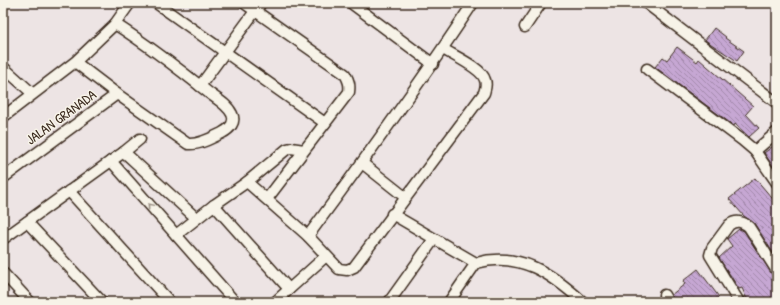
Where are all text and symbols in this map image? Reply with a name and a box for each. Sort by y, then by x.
street label: JALAN GRANADA [22,85,100,148]
one-way arrow [147,203,155,211]

